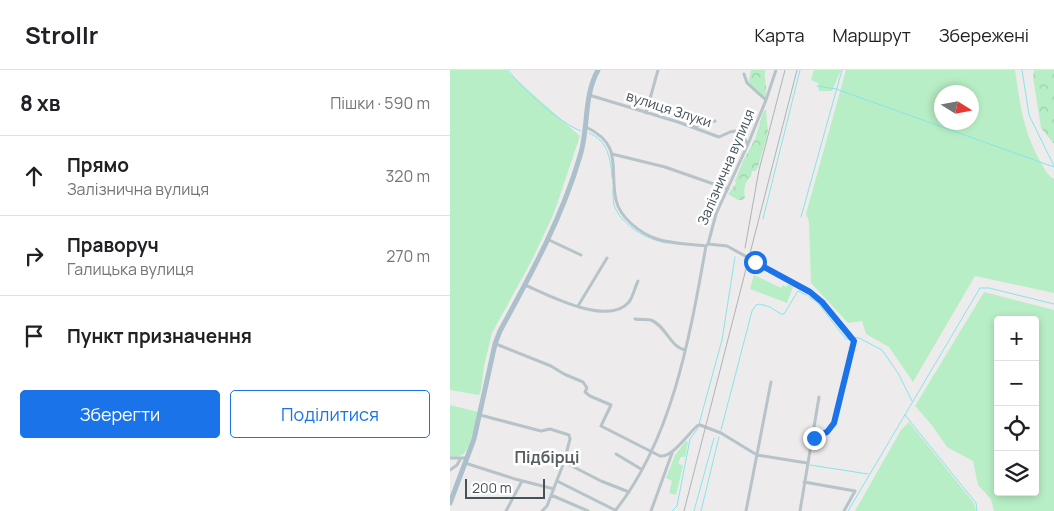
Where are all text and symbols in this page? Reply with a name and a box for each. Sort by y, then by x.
text: Strollr [25,18,98,51]
text: Карта [754,23,804,47]
text: Маршрут [832,23,911,47]
text: Збережені [939,23,1029,47]
north arrow [934,85,979,130]
street label: вулиця Злуки [624,86,714,131]
text: 8 хв [20,89,60,117]
text: Пішки · 590 m [330,92,430,114]
street label: Залізнична вулиця [693,106,759,228]
text: Прямо [67,152,129,178]
icon: ahead [20,162,48,190]
text: 320 m [386,165,430,187]
text: Залізнична вулиця [67,178,209,200]
text: Праворуч [67,232,159,258]
icon: right [20,242,48,270]
text: 270 m [386,245,430,267]
route start [744,251,767,274]
text: Галицька вулиця [67,258,194,280]
map controls [994,316,1039,496]
button: + [994,316,1039,361]
icon: arrive [20,322,48,350]
text: Пункт призначення [67,323,252,349]
button: − [994,361,1039,406]
button: Зберегти [20,390,220,438]
button: Поділитися [230,390,430,438]
button: locate [994,406,1039,451]
route end [803,427,826,450]
district label: Підбірці [514,446,580,468]
button: layers [994,451,1039,496]
scale bar [465,476,545,499]
text: 200 m [472,478,512,497]

